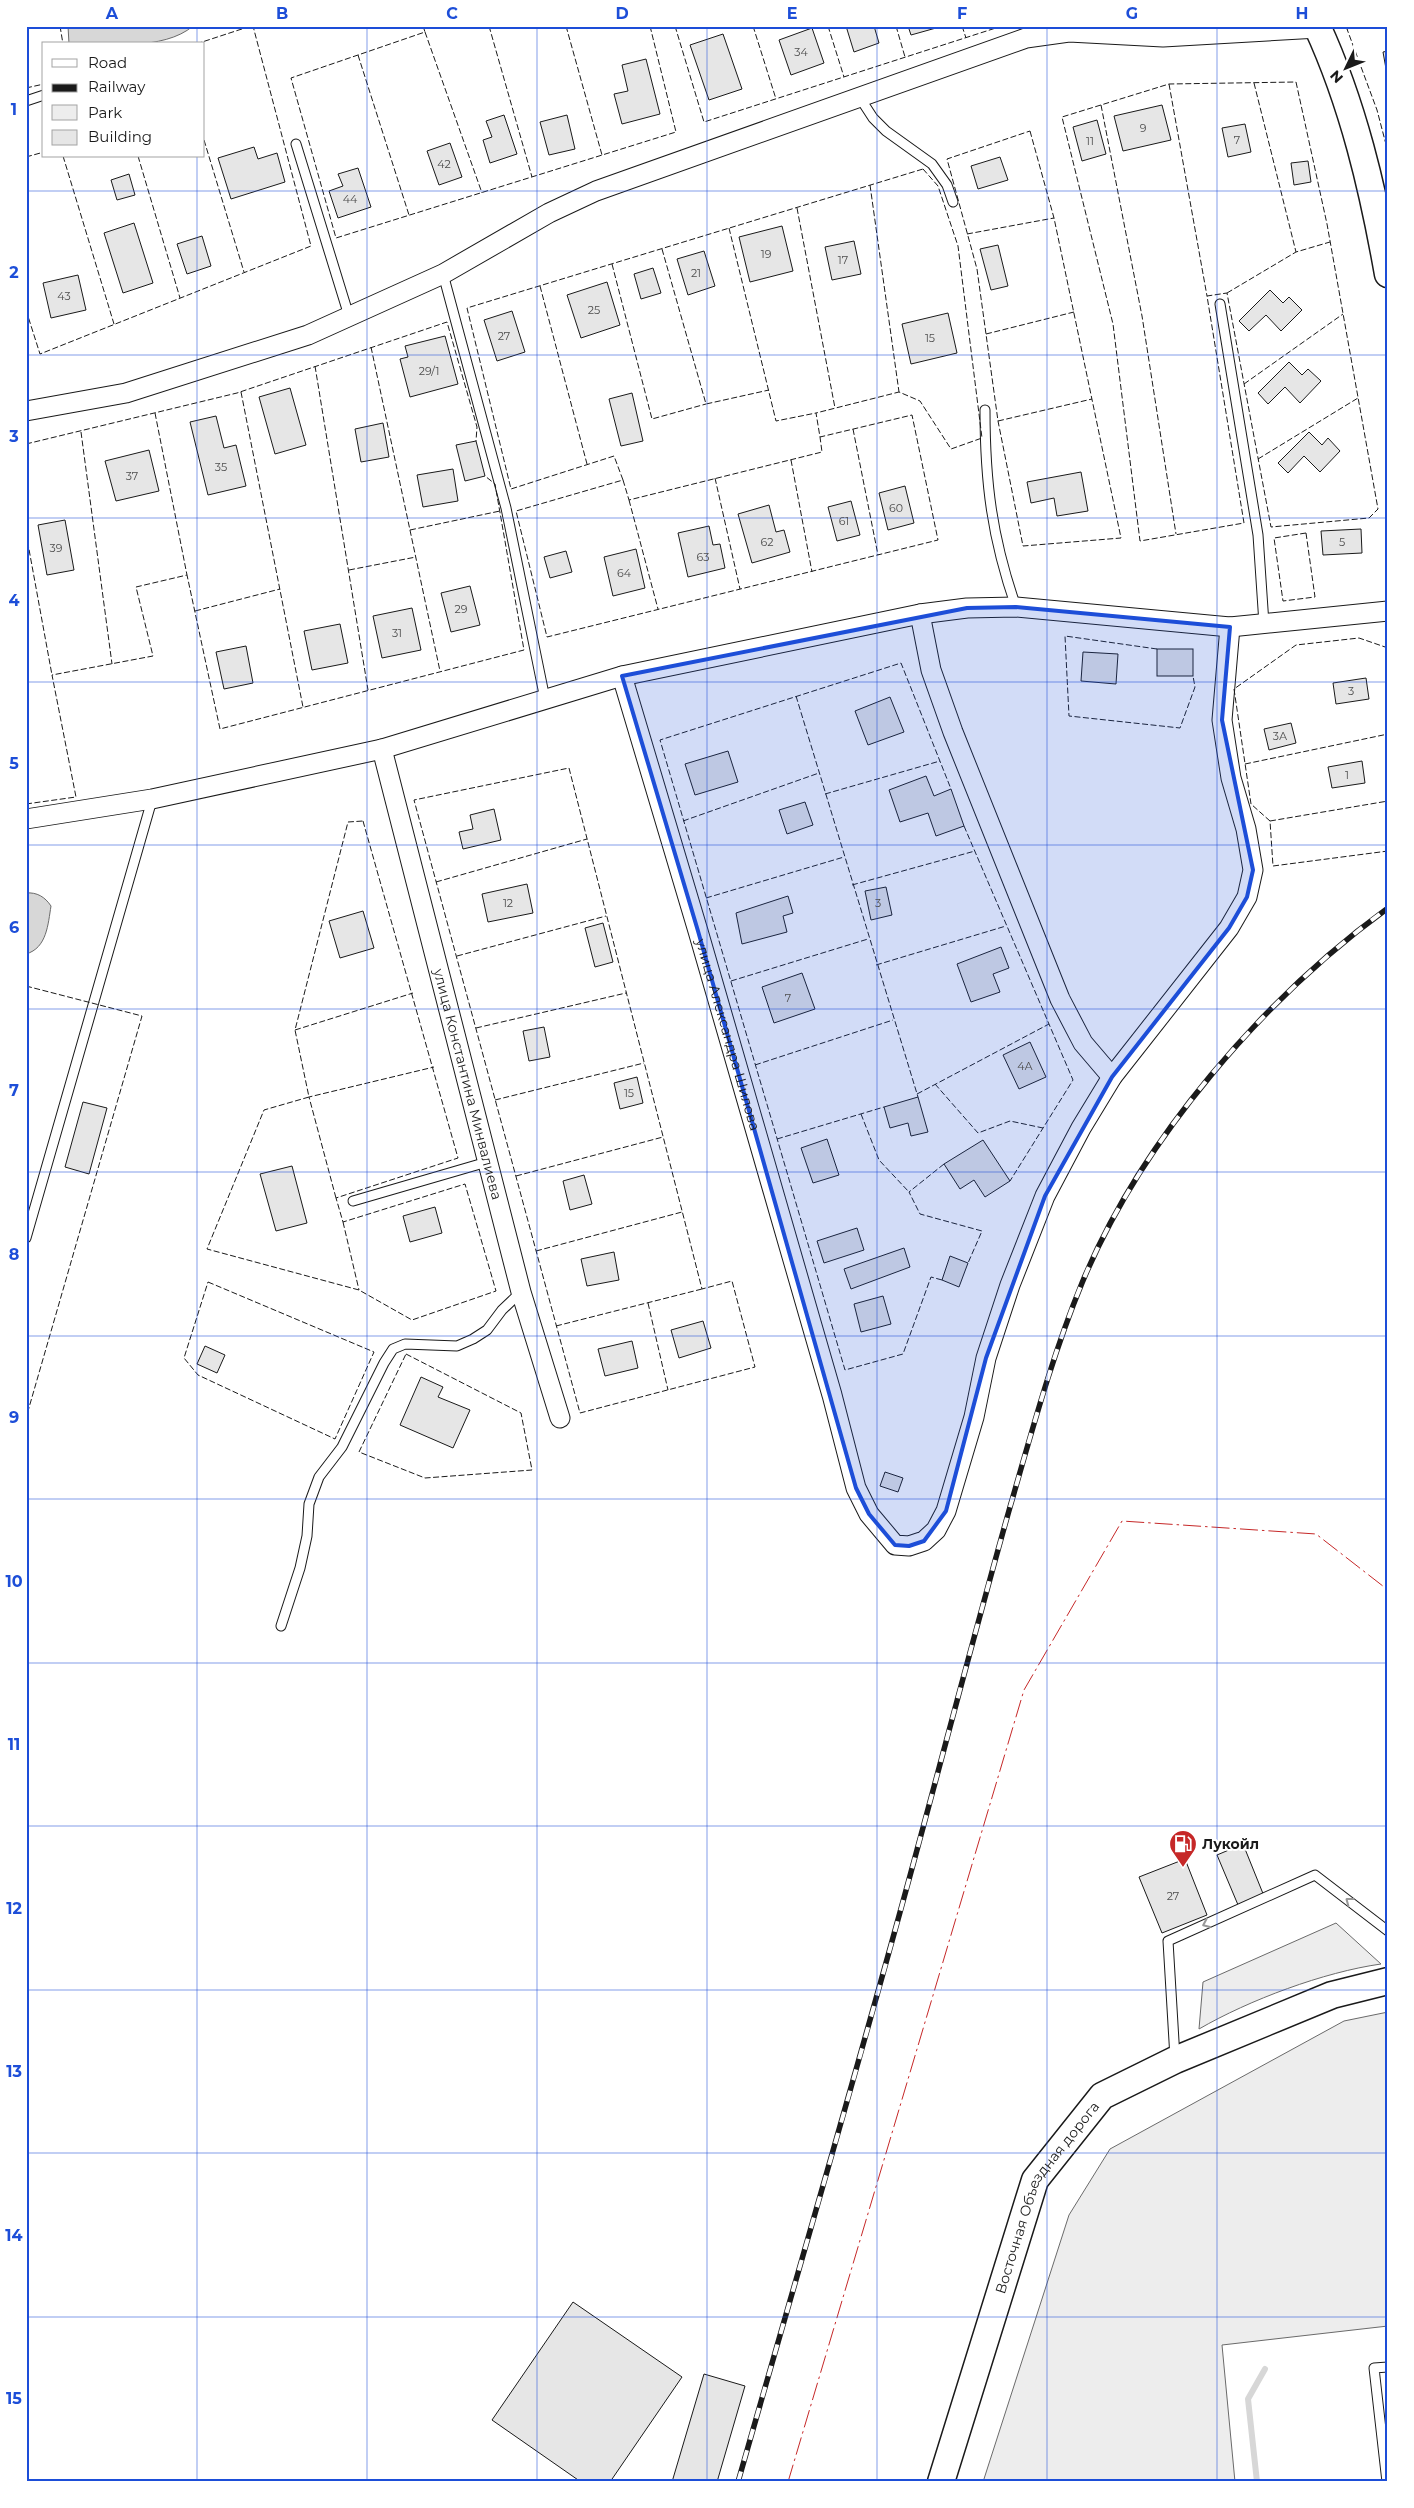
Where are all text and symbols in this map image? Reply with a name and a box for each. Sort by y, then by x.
text: A [105,4,119,23]
text: B [276,4,288,23]
text: C [446,4,458,23]
text: D [615,4,629,23]
text: E [787,4,797,23]
text: F [957,4,967,23]
text: G [1126,4,1138,23]
text: H [1296,4,1308,23]
legend [42,42,205,158]
north arrow [1322,42,1372,92]
house number: 34 [794,45,808,59]
text: Road [88,53,127,72]
text: N [1326,67,1347,87]
text: Railway [88,77,146,96]
text: 1 [11,100,17,119]
text: Park [88,103,122,122]
house number: 9 [1140,121,1147,135]
text: Building [88,127,152,146]
house number: 7 [1234,133,1240,147]
house number: 11 [1086,134,1094,148]
house number: 42 [437,157,451,171]
house number: 44 [343,192,358,206]
house number: 19 [761,247,772,261]
house number: 17 [838,253,848,267]
text: 2 [9,263,19,282]
house number: 21 [691,266,701,280]
house number: 43 [57,289,71,303]
house number: 25 [588,303,600,317]
house number: 27 [498,329,510,343]
house number: 15 [925,331,935,345]
house number: 29/1 [419,364,439,378]
text: 3 [8,427,19,446]
house number: 35 [215,460,227,474]
house number: 37 [126,469,138,483]
house number: 60 [889,501,903,515]
house number: 61 [839,514,849,528]
house number: 62 [761,535,773,549]
house number: 5 [1339,535,1345,549]
house number: 39 [50,541,63,555]
house number: 63 [697,550,709,564]
house number: 64 [617,566,632,580]
text: 4 [8,591,20,610]
house number: 29 [455,602,468,616]
house number: 31 [392,626,402,640]
house number: 3 [1348,684,1354,698]
house number: 3А [1273,729,1288,743]
text: 5 [9,754,19,773]
house number: 1 [1345,768,1349,782]
house number: 12 [503,896,513,910]
house number: 3 [875,896,881,910]
text: 6 [9,918,19,937]
street label: улица Александра Шилова [691,936,764,1133]
street label: улица Константина Минвалиева [429,966,506,1202]
house number: 7 [785,991,791,1005]
house number: 4А [1017,1059,1034,1073]
text: 7 [9,1081,19,1100]
house number: 15 [624,1086,634,1100]
text: 8 [9,1245,19,1264]
text: 9 [9,1408,19,1427]
text: 10 [5,1572,23,1591]
text: 11 [8,1735,20,1754]
fuel station icon: Лукойл [1168,1829,1198,1868]
place label: Лукойл [1202,1835,1259,1853]
house number: 27 [1167,1889,1179,1903]
one-way arrow [1345,1898,1355,1907]
text: 12 [6,1899,22,1918]
one-way arrow [1202,1917,1211,1928]
text: 13 [6,2062,22,2081]
street label: Восточная Объездная дорога [991,2098,1103,2296]
text: 14 [5,2226,23,2245]
text: 15 [6,2389,22,2408]

